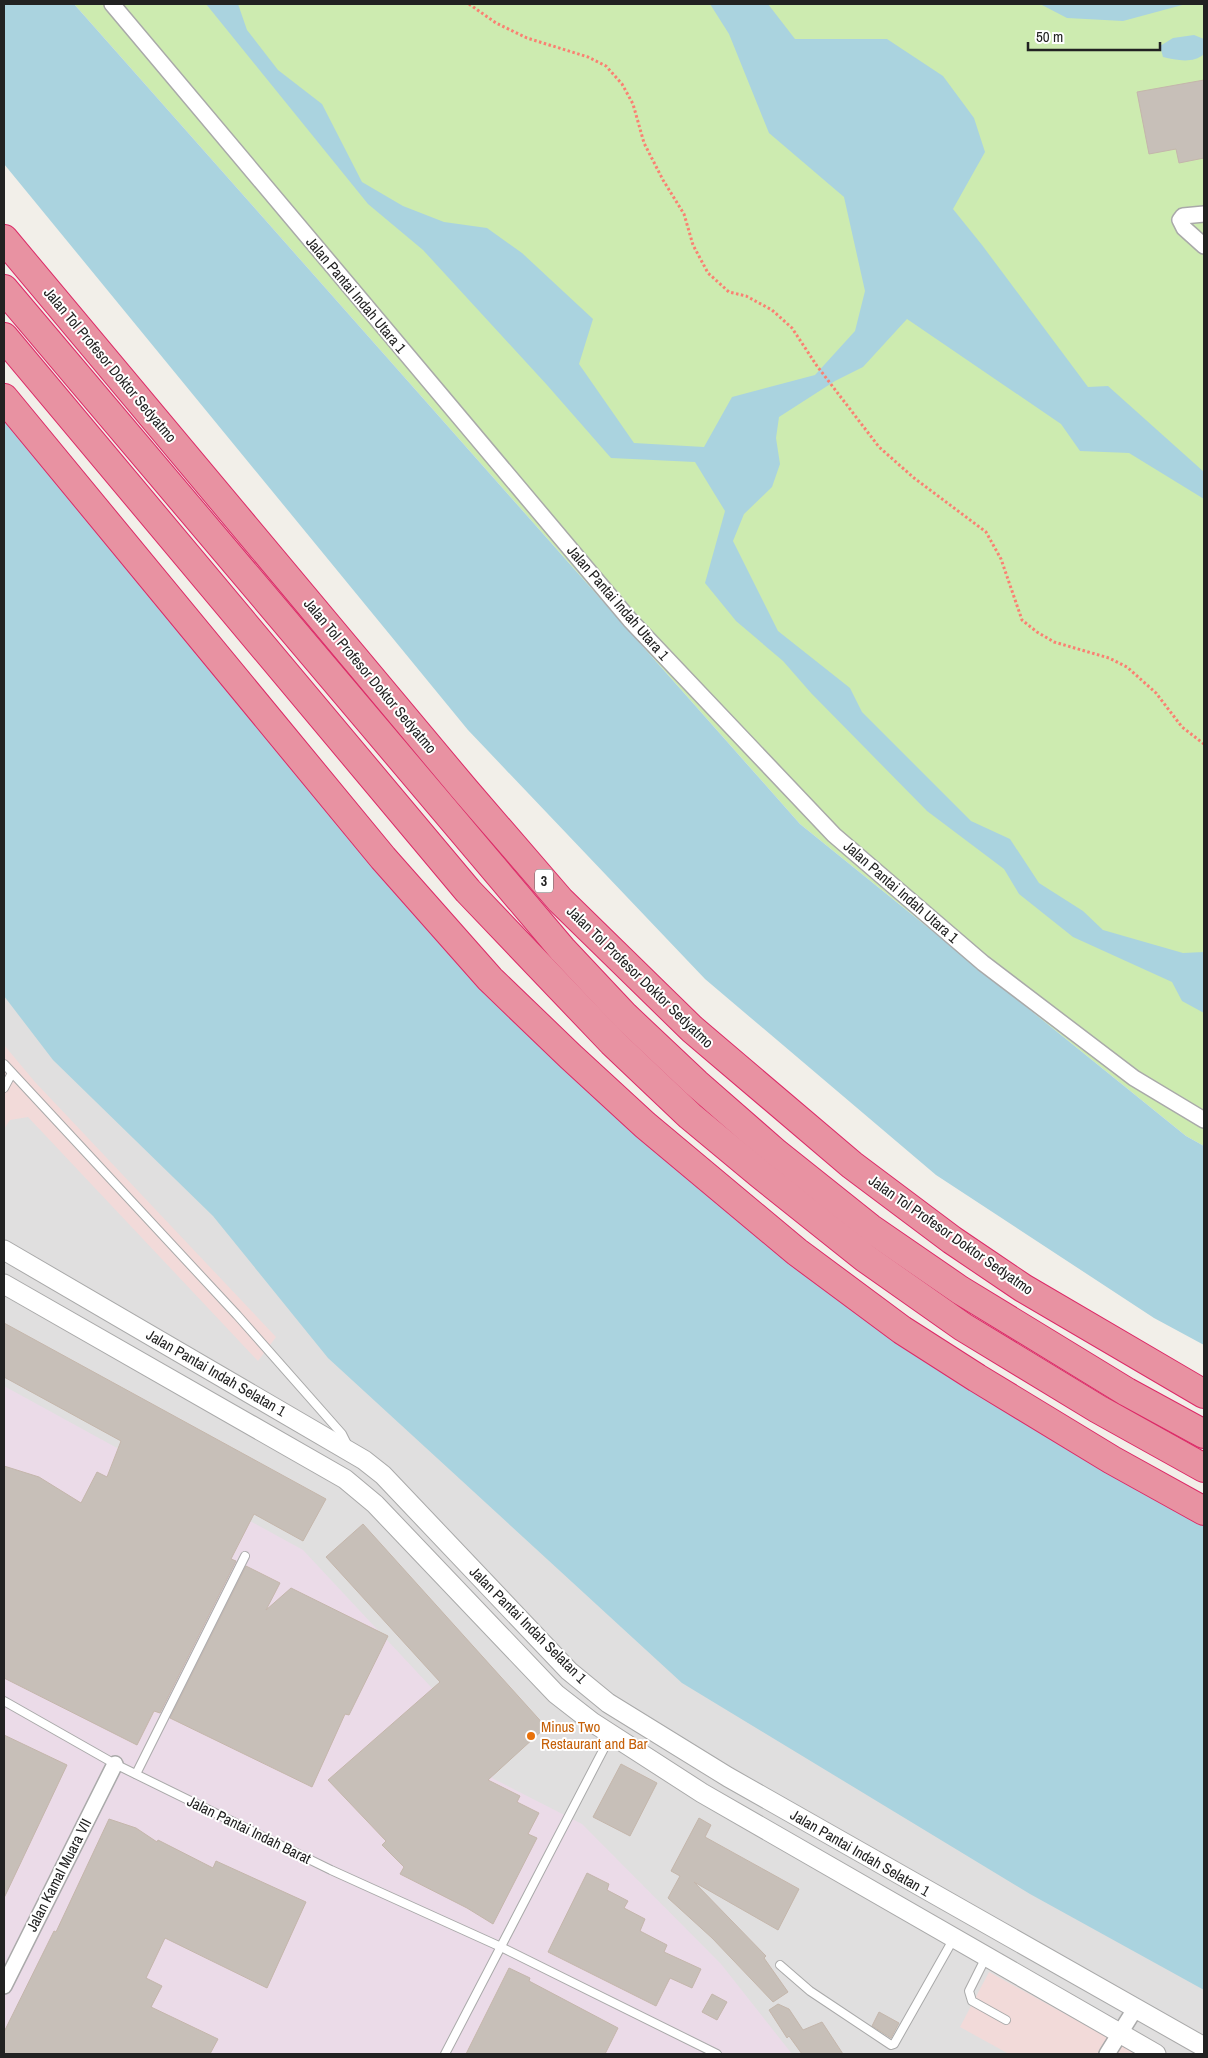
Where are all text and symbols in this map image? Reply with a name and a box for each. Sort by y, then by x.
scale bar [1028,20,1160,52]
text: 50 m [1036,26,1063,47]
street label: Jalan Pantai Indah Utara 1 [301,232,412,358]
street label: Jalan Tol Profesor Doktor Sedyatmo [39,283,182,447]
street label: Jalan Pantai Indah Utara 1 [562,541,674,665]
street label: Jalan Tol Profesor Doktor Sedyatmo [299,594,442,758]
street label: Jalan Pantai Indah Utara 1 [839,836,964,948]
road number: 3 [535,869,553,892]
street label: Jalan Tol Profesor Doktor Sedyatmo [562,901,718,1053]
street label: Jalan Tol Profesor Doktor Sedyatmo [865,1170,1038,1300]
street label: Jalan Pantai Indah Selatan 1 [143,1324,290,1421]
street label: Jalan Pantai Indah Selatan 1 [465,1561,592,1688]
place label: Minus Two Restaurant and Bar [541,1716,648,1754]
marker: Minus Two Restaurant and Bar [525,1730,537,1742]
street label: Jalan Pantai Indah Barat [184,1790,315,1869]
street label: Jalan Pantai Indah Selatan 1 [787,1804,934,1901]
street label: Jalan Kamal Muara VII [21,1815,96,1935]

